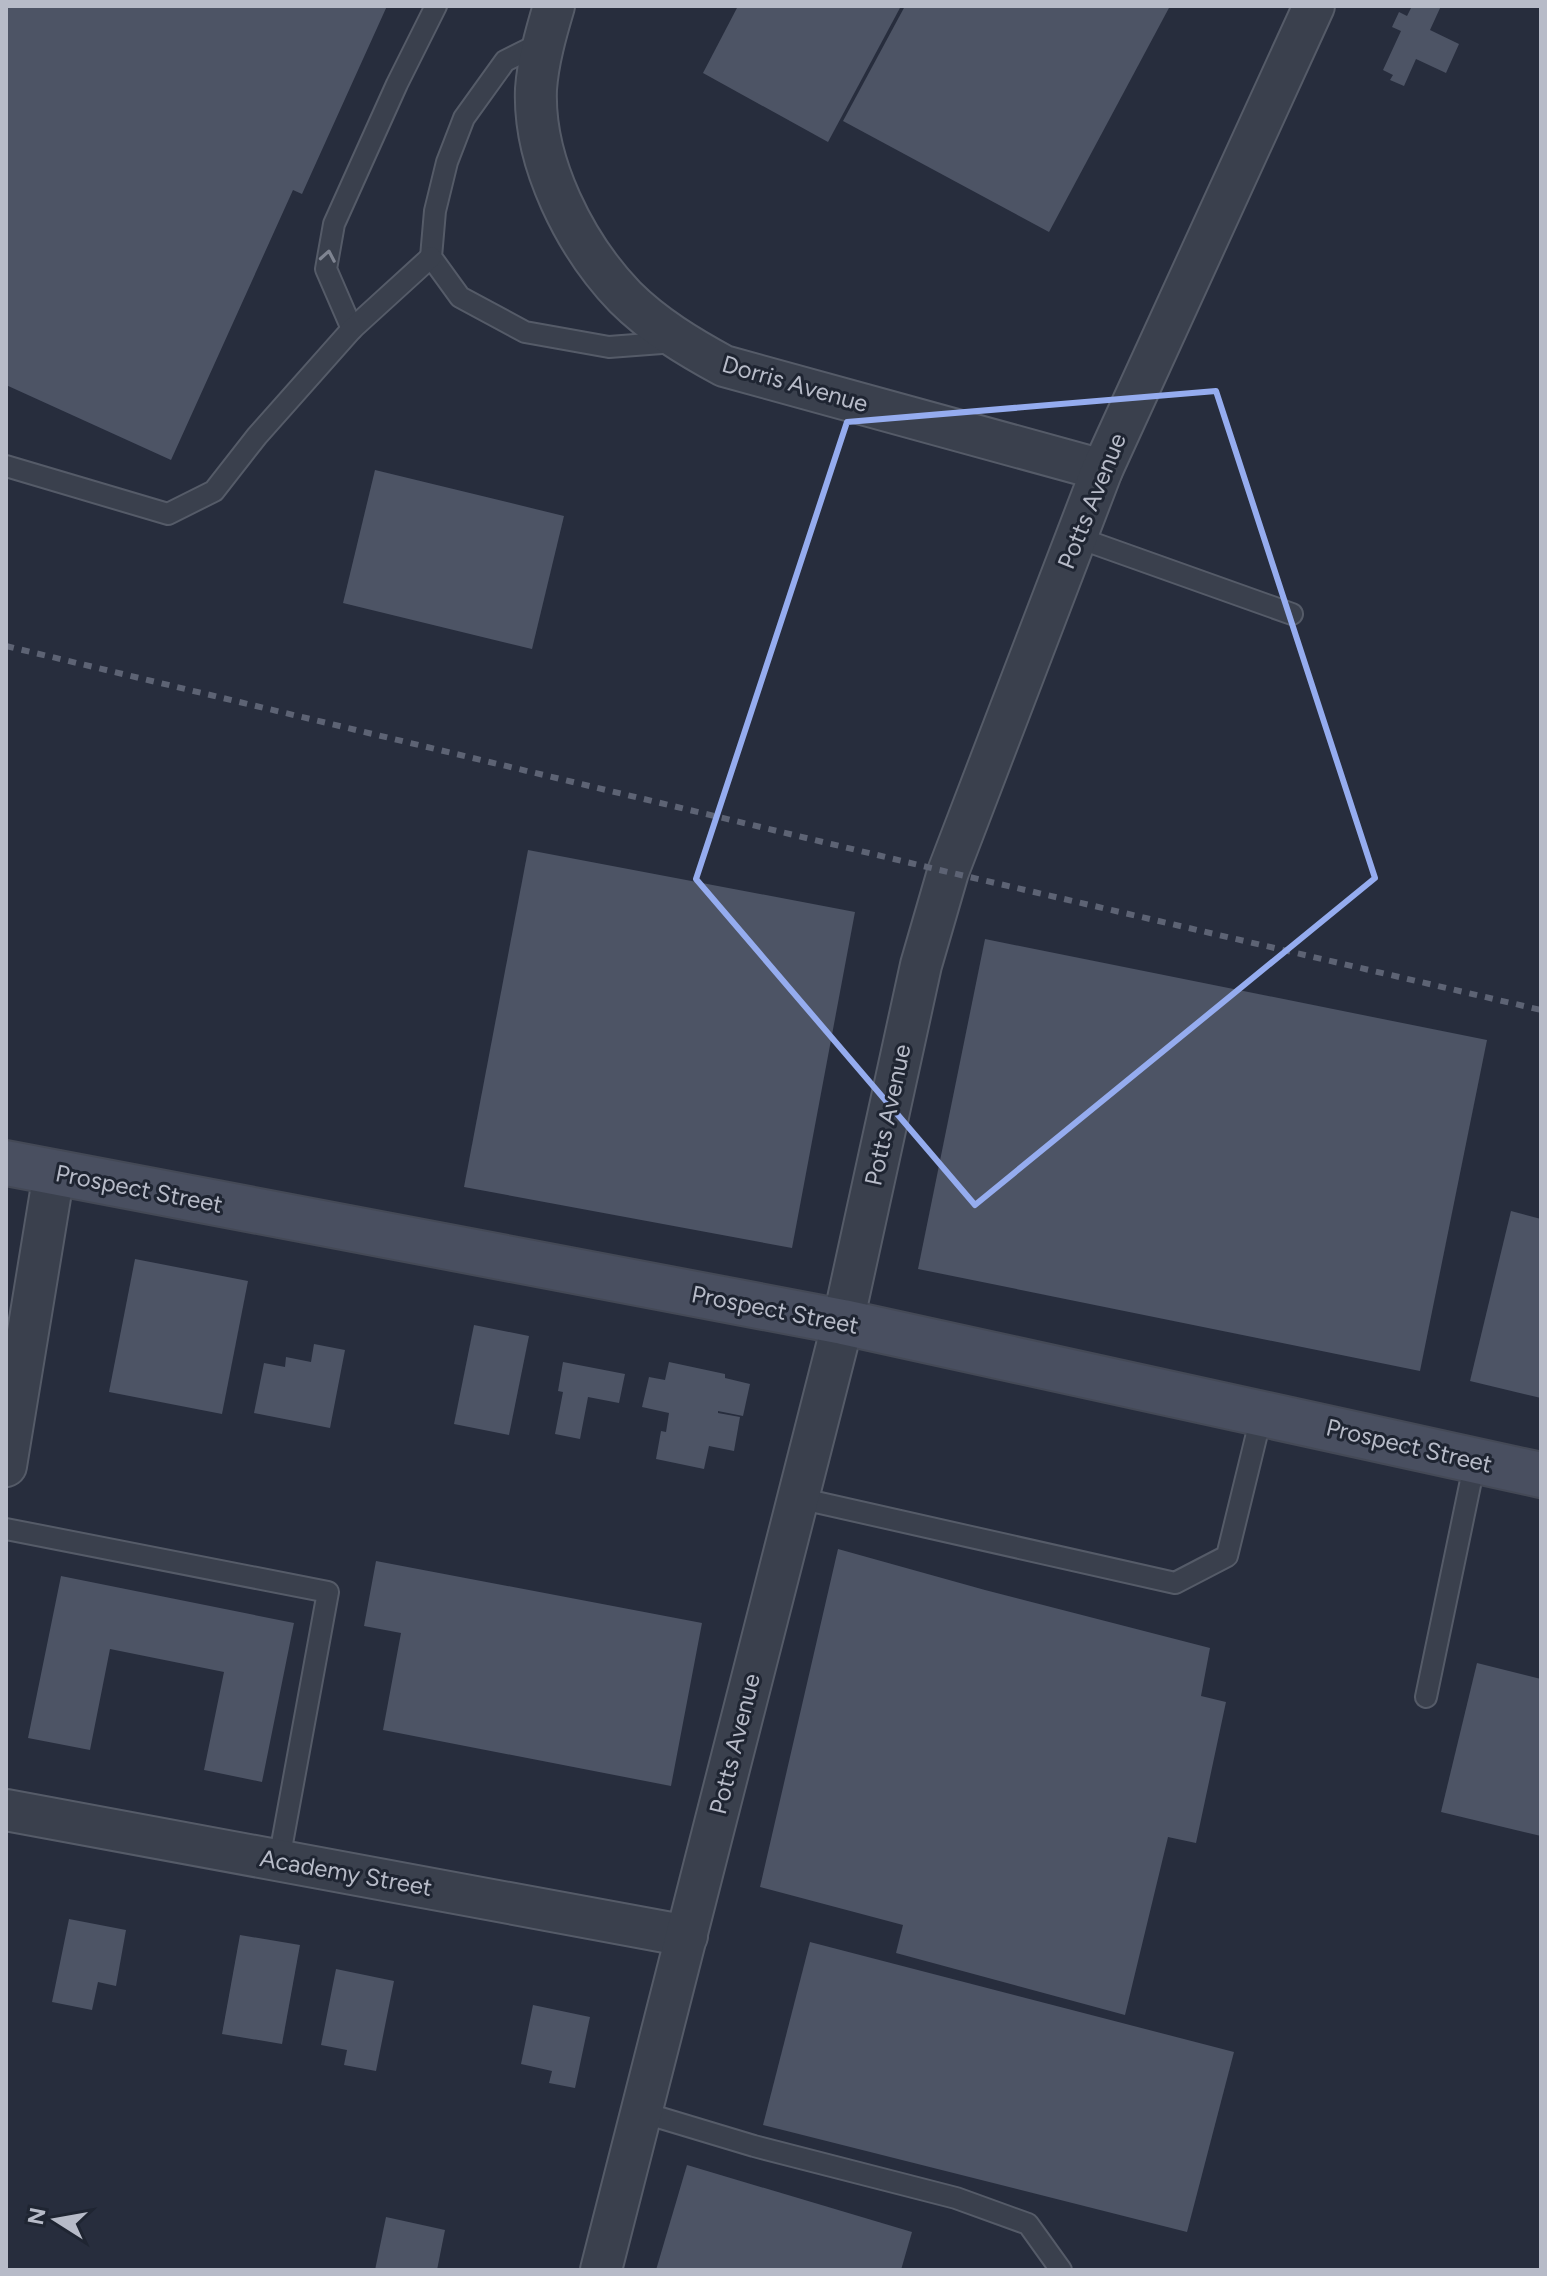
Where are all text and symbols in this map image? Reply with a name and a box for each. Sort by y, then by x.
one-way arrow [319,249,336,263]
street label: Dorris Avenue [719,349,871,418]
street label: Potts Avenue [1051,429,1132,573]
street label: Potts Avenue [858,1041,917,1188]
street label: Prospect Street [53,1158,225,1219]
street label: Prospect Street [689,1279,861,1340]
street label: Prospect Street [1323,1412,1495,1479]
street label: Potts Avenue [703,1671,766,1817]
street label: Academy Street [258,1843,435,1902]
north arrow [16,2180,96,2260]
text: N [22,2205,52,2227]

